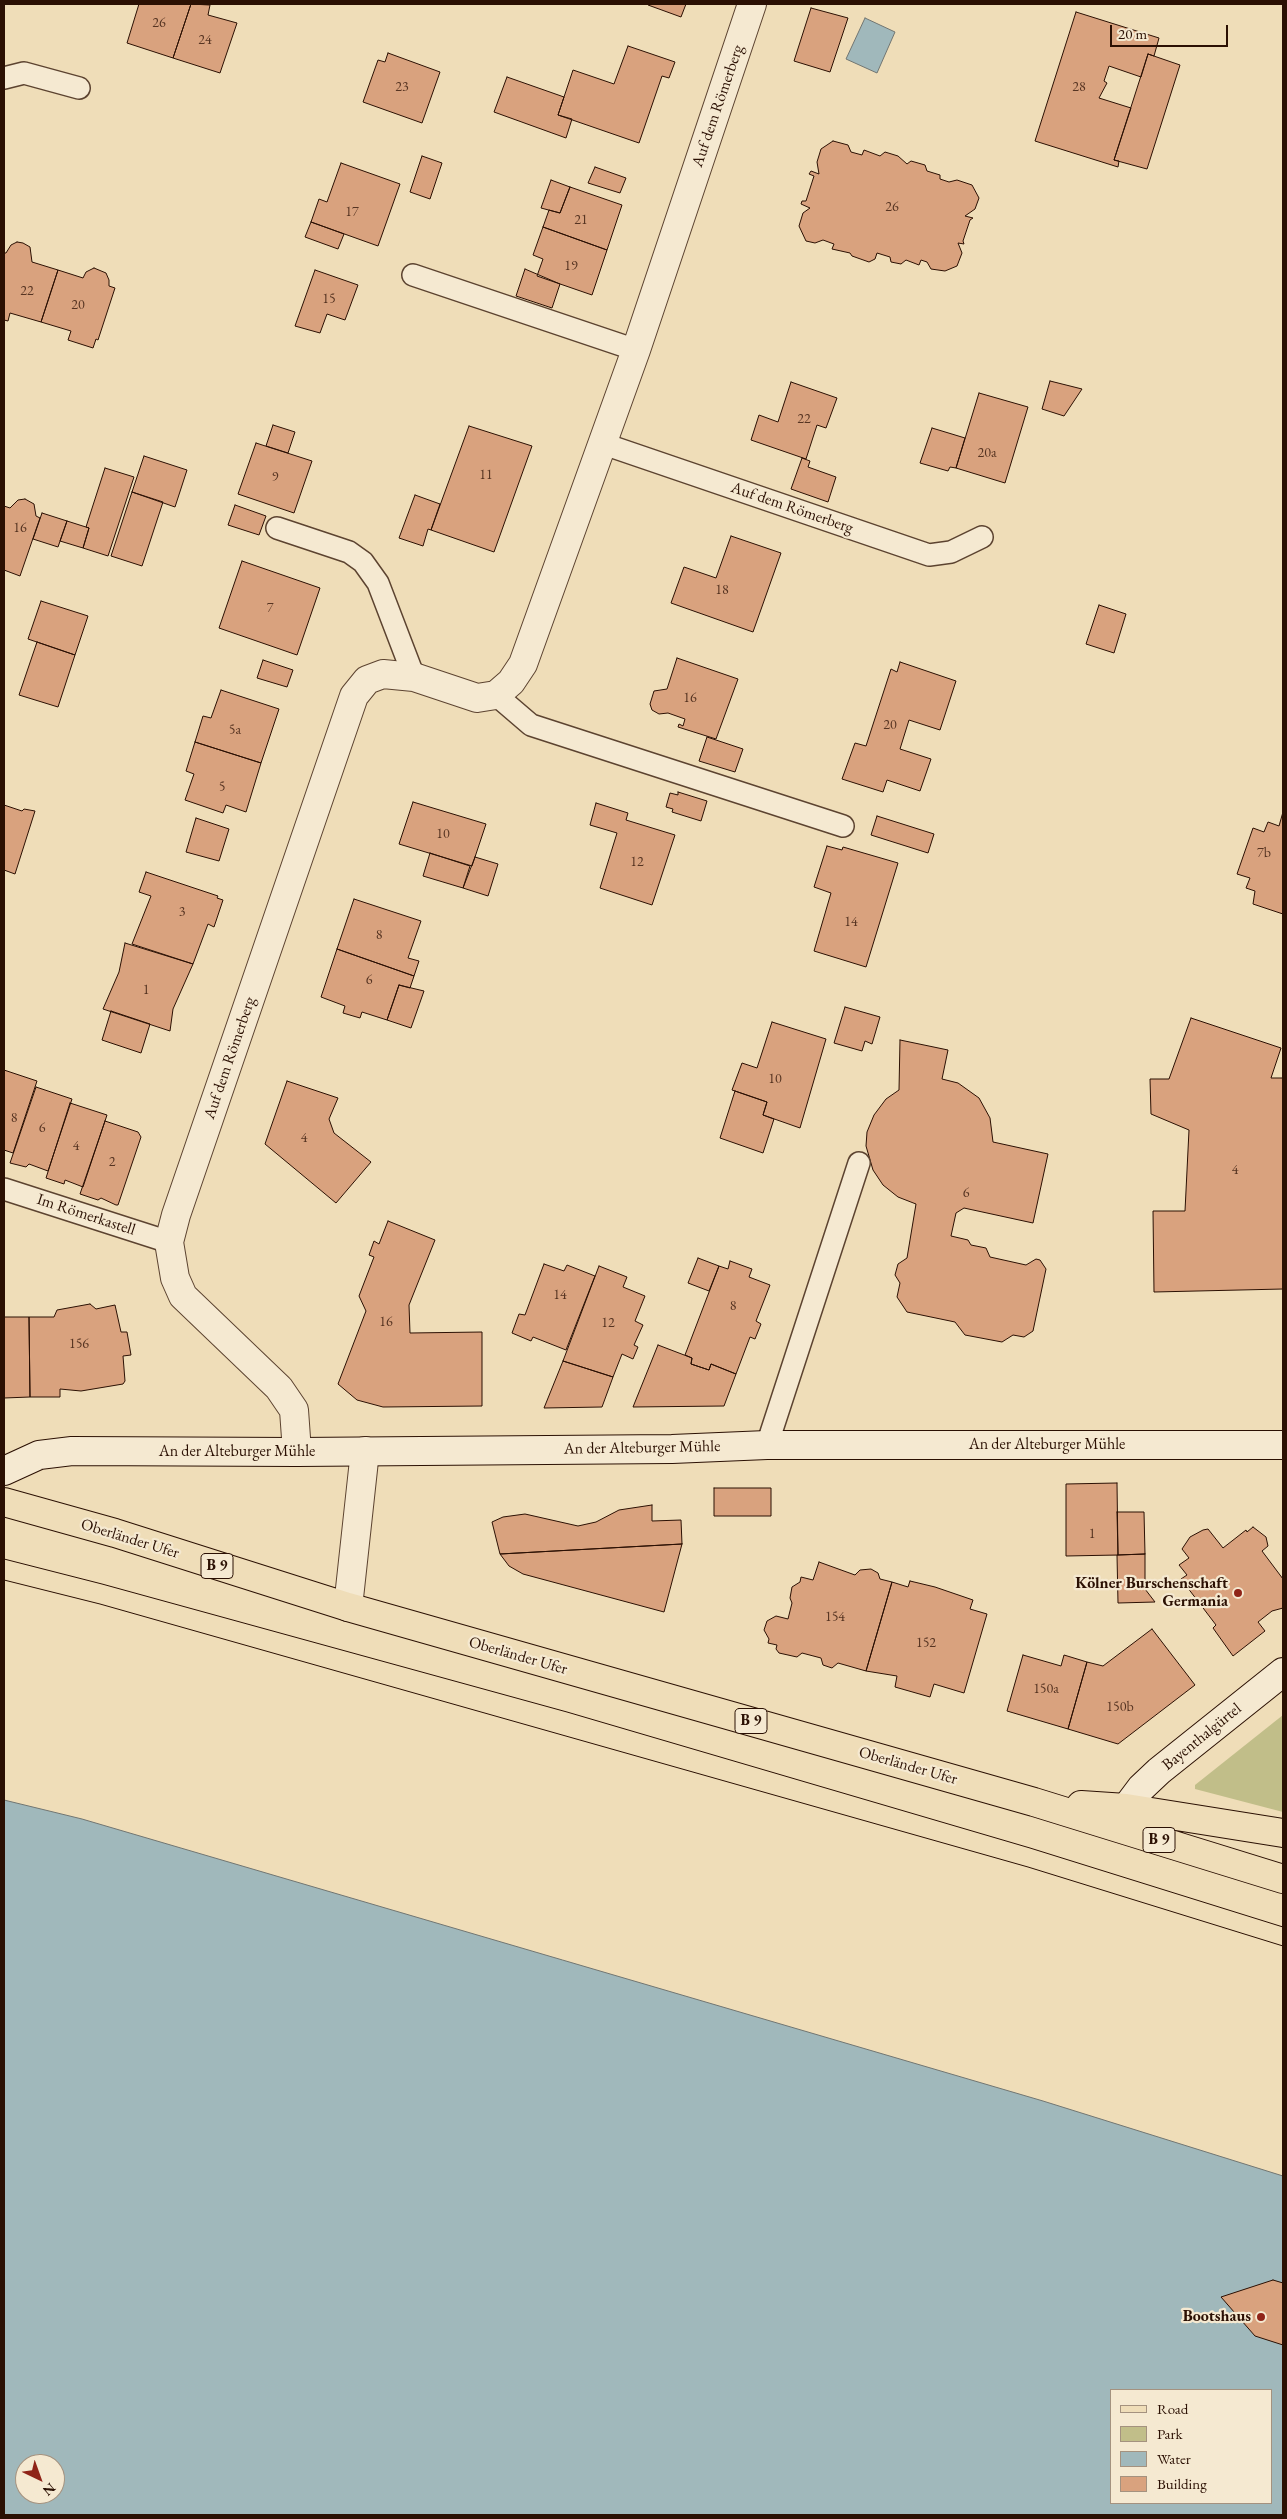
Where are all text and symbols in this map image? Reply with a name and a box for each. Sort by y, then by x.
house number: 26 [152,15,166,31]
scale bar [1112,15,1230,47]
text: 20 m [1118,24,1147,43]
house number: 24 [198,32,212,48]
street label: Auf dem Römerberg [688,42,748,170]
house number: 23 [395,79,409,95]
house number: 28 [1072,79,1086,95]
house number: 26 [885,199,899,215]
house number: 17 [345,204,359,220]
house number: 21 [574,212,588,228]
house number: 19 [564,258,578,274]
house number: 22 [20,283,34,299]
house number: 15 [322,291,336,307]
house number: 20 [71,297,85,313]
house number: 22 [797,411,811,427]
house number: 20a [977,445,997,461]
house number: 11 [479,467,493,483]
house number: 9 [272,469,278,485]
street label: Auf dem Römerberg [728,478,856,538]
house number: 16 [13,520,27,536]
house number: 18 [715,582,729,598]
house number: 7 [267,600,273,616]
house number: 16 [683,690,697,706]
house number: 20 [883,717,897,733]
house number: 5a [229,722,241,738]
house number: 5 [219,779,225,795]
house number: 10 [436,826,450,842]
house number: 7b [1257,845,1271,861]
house number: 12 [630,854,644,870]
house number: 3 [179,904,185,920]
house number: 14 [844,914,858,930]
house number: 8 [376,927,382,943]
house number: 6 [366,972,372,988]
house number: 1 [143,982,149,998]
street label: Auf dem Römerberg [200,994,260,1122]
house number: 10 [768,1071,782,1087]
house number: 8 [11,1110,17,1126]
house number: 6 [39,1120,45,1136]
house number: 4 [301,1130,307,1146]
house number: 4 [73,1138,79,1154]
house number: 2 [109,1154,115,1170]
house number: 4 [1232,1162,1238,1178]
house number: 6 [963,1185,969,1201]
street label: Im Römerkastell [34,1190,138,1240]
house number: 14 [553,1287,567,1303]
house number: 8 [730,1298,736,1314]
house number: 16 [379,1314,393,1330]
house number: 12 [601,1315,615,1331]
house number: 156 [69,1336,89,1352]
street label: An der Alteburger Mühle [969,1435,1125,1455]
street label: An der Alteburger Mühle [563,1437,721,1459]
street label: An der Alteburger Mühle [159,1442,315,1462]
street label: Oberländer Ufer [79,1515,181,1563]
house number: 1 [1089,1526,1095,1542]
road number: B 9 [201,1554,233,1578]
place label: Kölner Burschenschaft Germania [1075,1574,1228,1612]
marker: Kölner Burschenschaft Germania [1232,1587,1244,1599]
house number: 154 [825,1609,845,1625]
street label: Oberländer Ufer [466,1633,570,1679]
house number: 152 [916,1635,936,1651]
house number: 150a [1033,1681,1059,1697]
house number: 150b [1106,1699,1134,1715]
street label: Bayenthalgürtel [1159,1699,1245,1775]
road number: B 9 [735,1708,767,1734]
street label: Oberländer Ufer [856,1743,960,1789]
road number: B 9 [1143,1828,1175,1852]
place label: Bootshaus [1183,2307,1251,2327]
marker: Bootshaus [1255,2311,1267,2323]
legend [1110,2389,1272,2504]
text: Road [1157,2399,1188,2418]
text: Park [1157,2424,1183,2443]
text: Water [1157,2449,1191,2468]
north arrow [15,2454,65,2504]
text: Building [1157,2474,1207,2493]
text: N [39,2479,60,2500]

